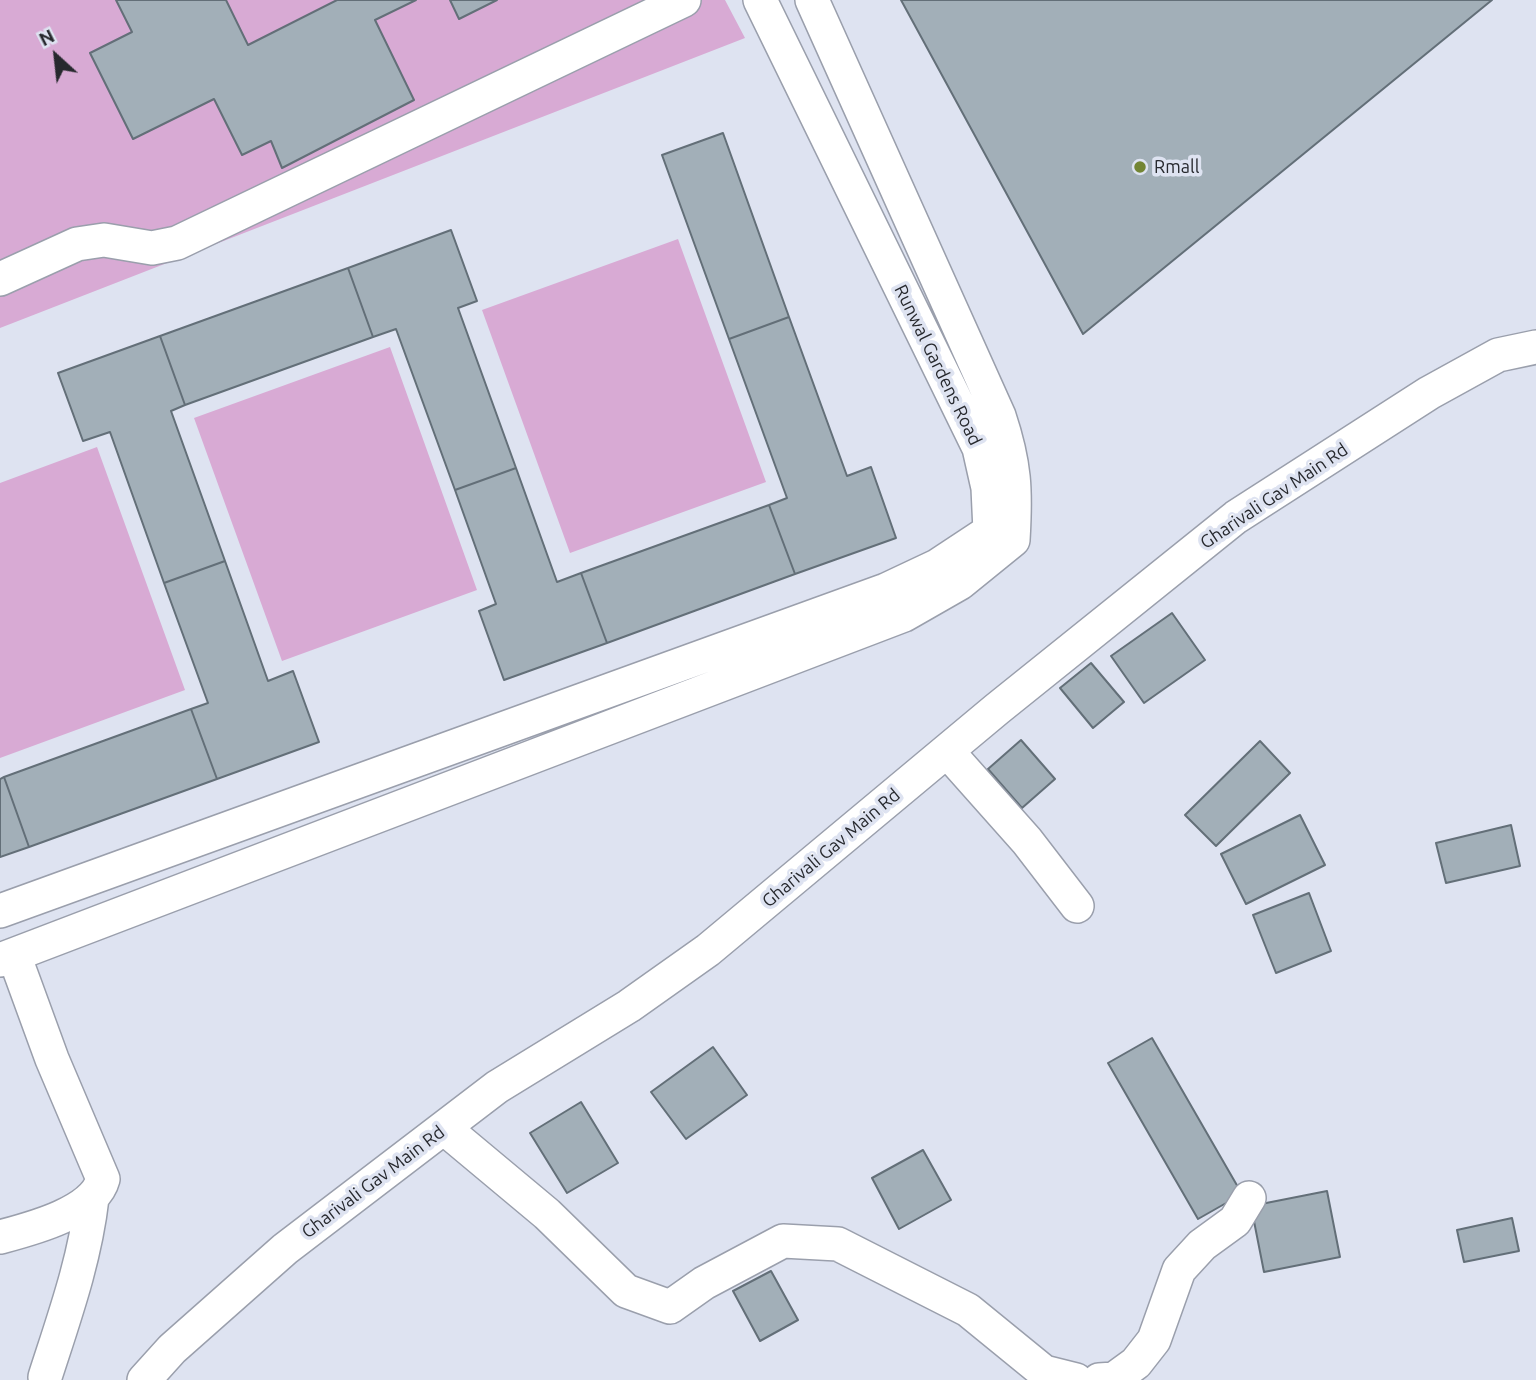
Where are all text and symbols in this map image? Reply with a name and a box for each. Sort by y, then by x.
north arrow [21,21,91,91]
text: N [35,24,58,50]
place label: Rmall [1154,156,1199,178]
marker: Rmall [1132,159,1148,175]
street label: Runwal Gardens Road [890,281,986,449]
street label: Gharivali Gav Main Rd [1196,439,1352,553]
street label: Gharivali Gav Main Rd [758,784,904,912]
street label: Gharivali Gav Main Rd [297,1121,449,1243]

